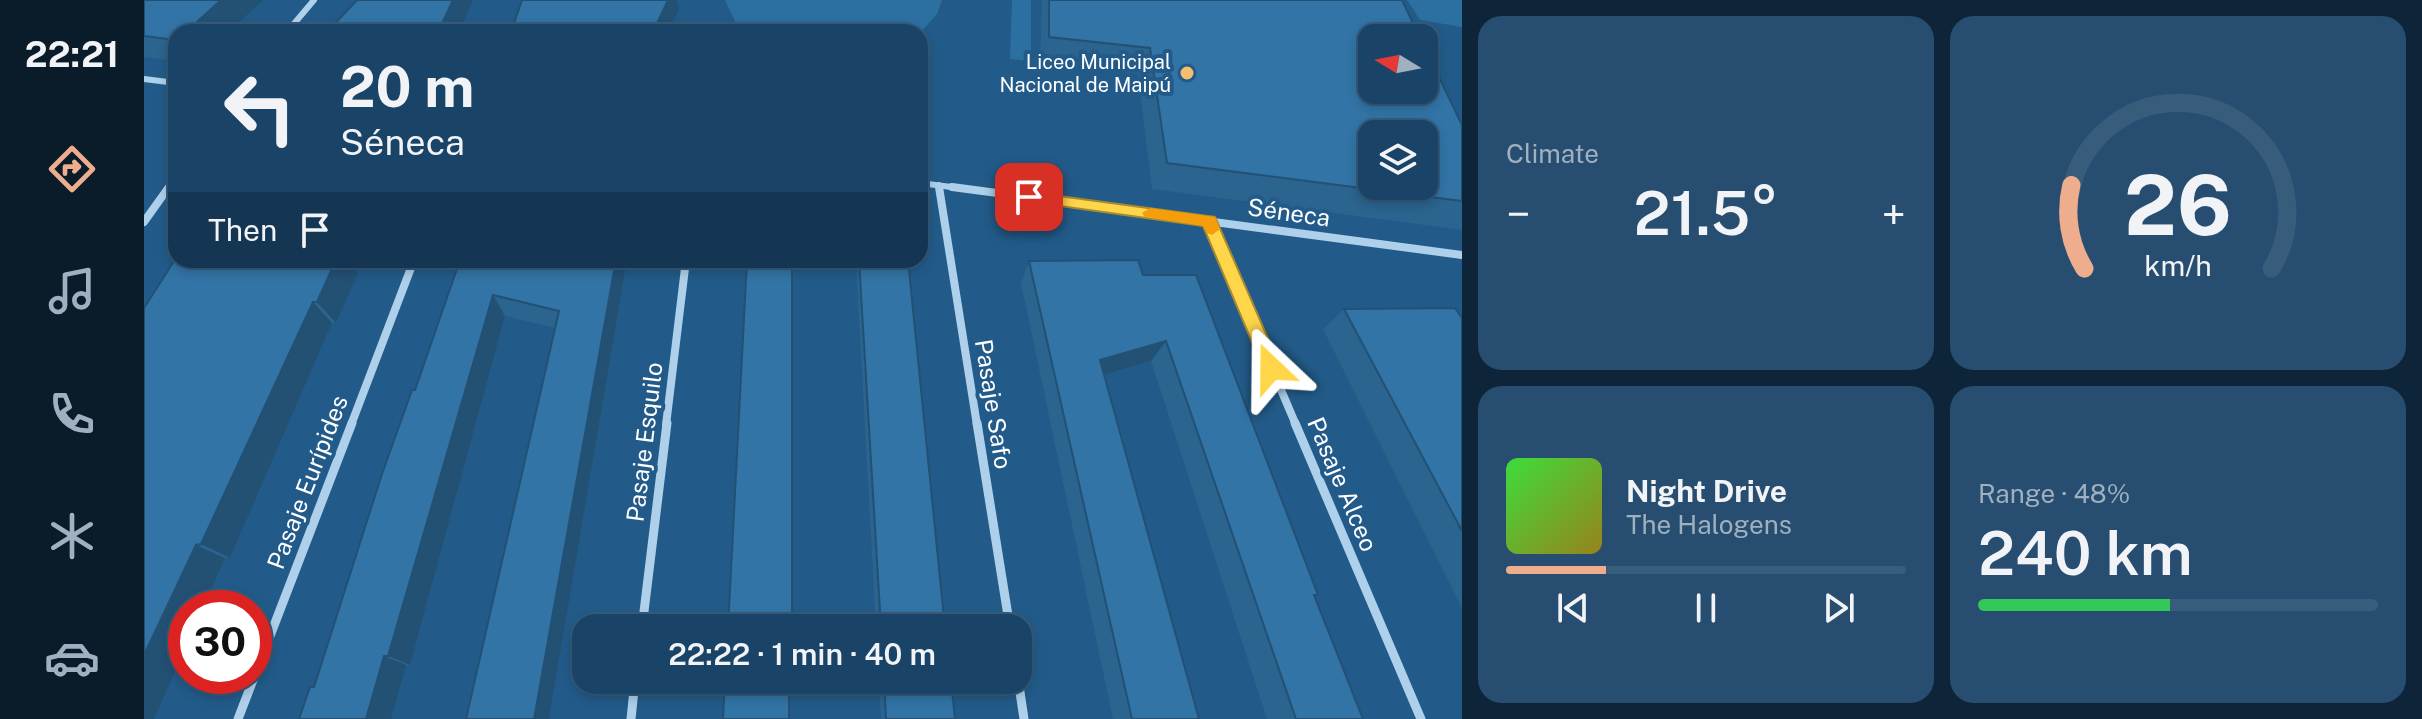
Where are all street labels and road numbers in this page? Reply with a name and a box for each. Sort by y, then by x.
street label: Séneca [1246,192,1332,232]
street label: Pasaje Safo [970,337,1018,471]
street label: Pasaje Esquilo [620,361,668,523]
street label: Pasaje Eurípides [261,391,353,573]
street label: Pasaje Alceo [1302,413,1384,555]

